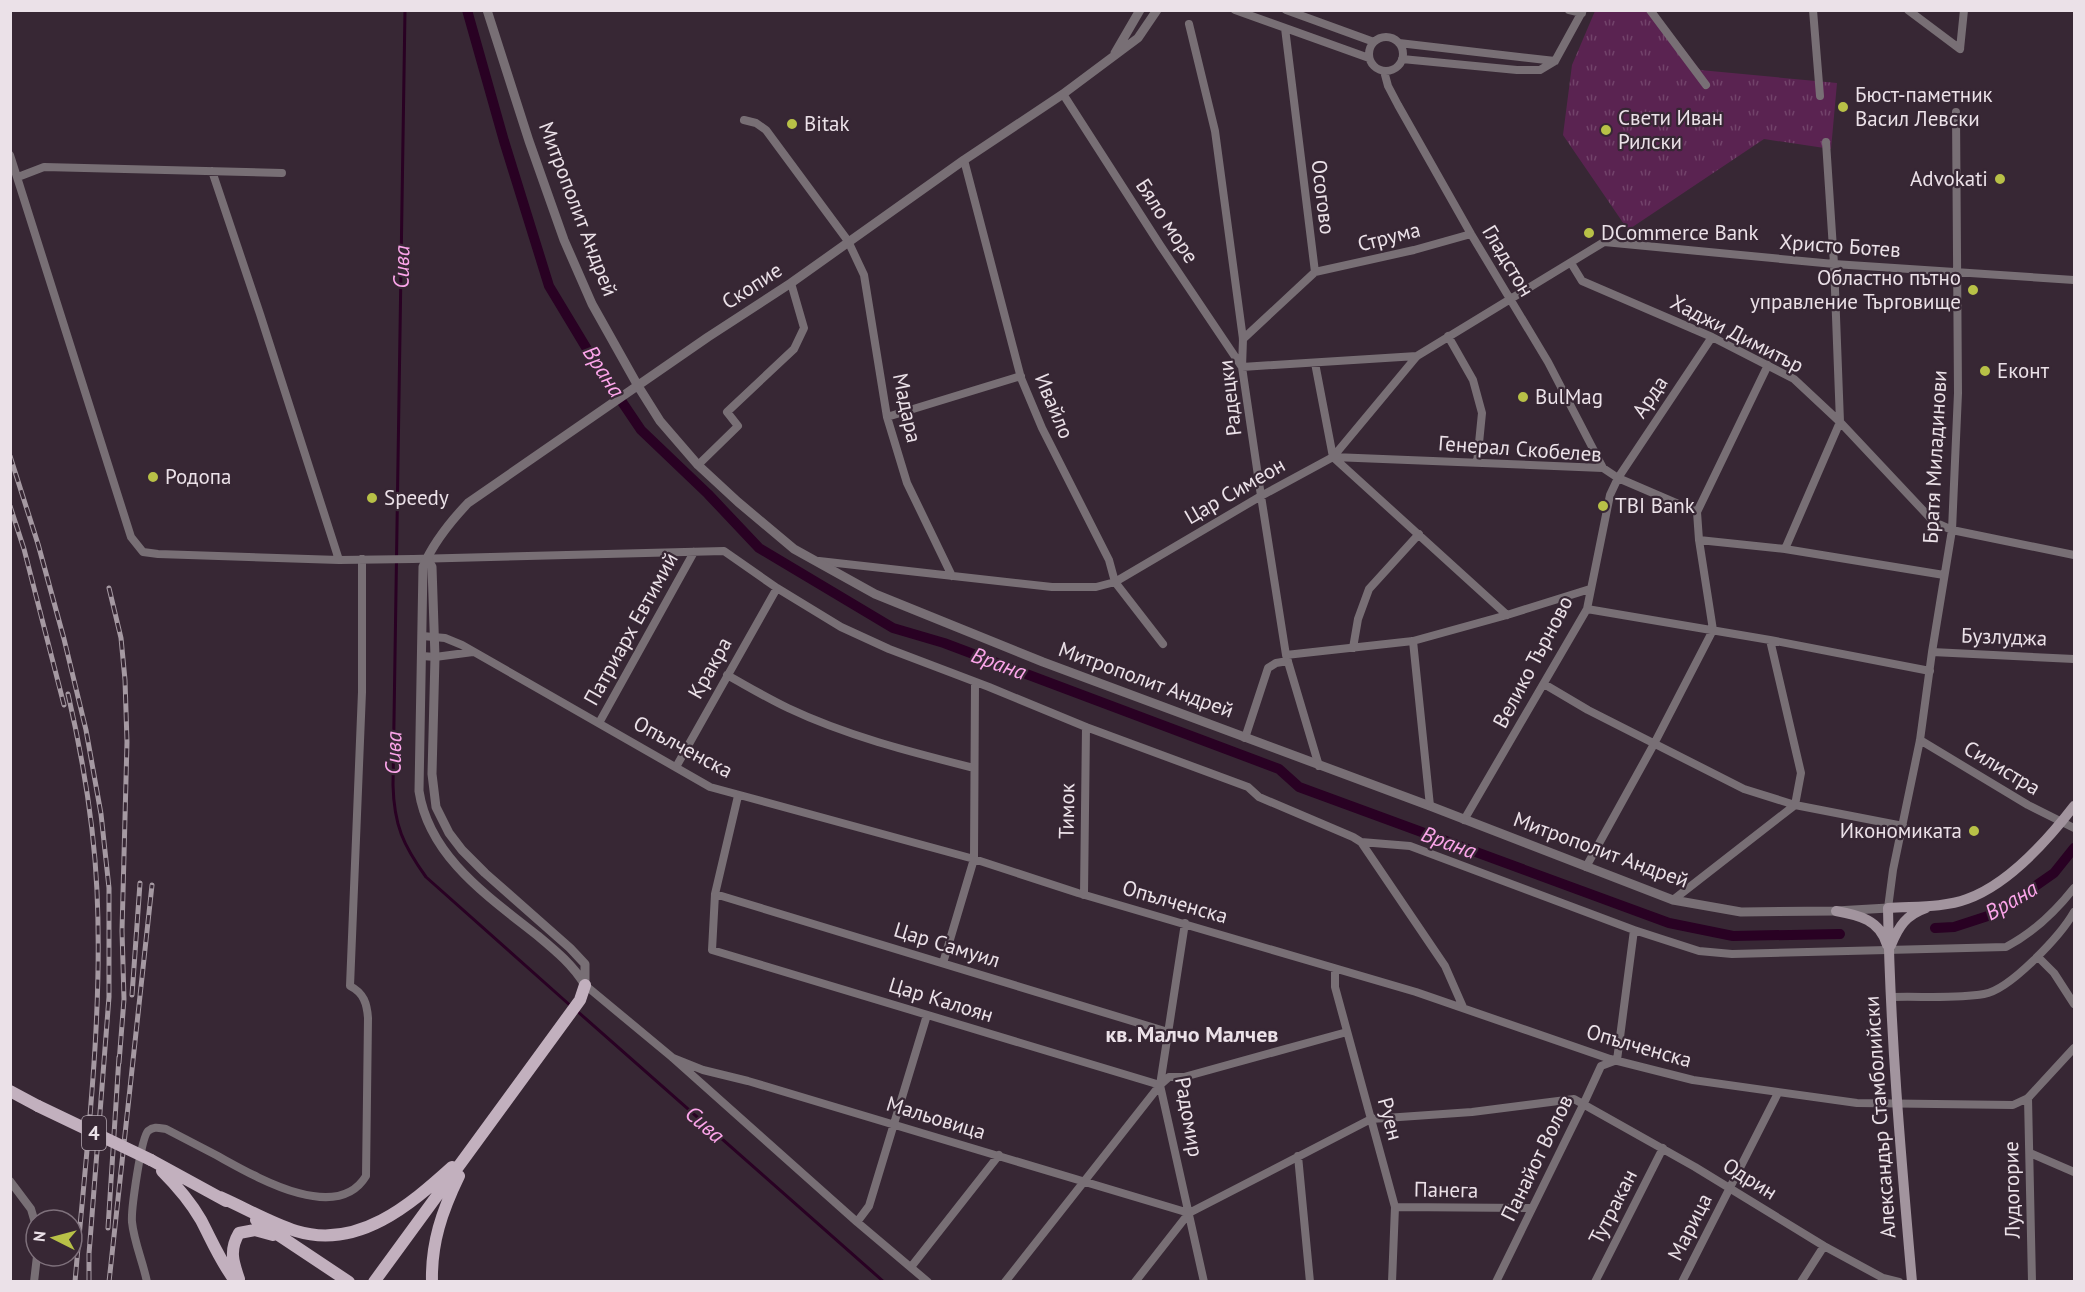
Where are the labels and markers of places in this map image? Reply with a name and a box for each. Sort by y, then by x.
place label: Бюст-паметник Васил Левски [1855,81,1993,132]
marker: Бюст-паметник Васил Левски [1836,100,1850,114]
place label: Свети Иван Рилски [1618,104,1723,155]
place label: Bitak [804,110,850,137]
marker: Bitak [785,117,799,131]
marker: Свети Иван Рилски [1599,123,1613,137]
place label: Advokati [1910,165,1988,192]
marker: Advokati [1993,172,2007,186]
place label: DCommerce Bank [1601,219,1759,246]
marker: DCommerce Bank [1582,226,1596,240]
place label: Областно пътно управление Търговище [1750,264,1961,315]
marker: Областно пътно управление Търговище [1966,283,1980,297]
place label: Еконт [1997,357,2050,384]
marker: Еконт [1978,364,1992,378]
place label: BulMag [1535,383,1603,410]
marker: BulMag [1516,390,1530,404]
place label: Родопа [165,463,231,490]
marker: Родопа [146,470,160,484]
place label: Speedy [384,484,449,511]
marker: Speedy [365,491,379,505]
place label: TBI Bank [1615,492,1695,519]
marker: TBI Bank [1596,499,1610,513]
place label: Икономиката [1840,817,1962,844]
marker: Икономиката [1967,824,1981,838]

